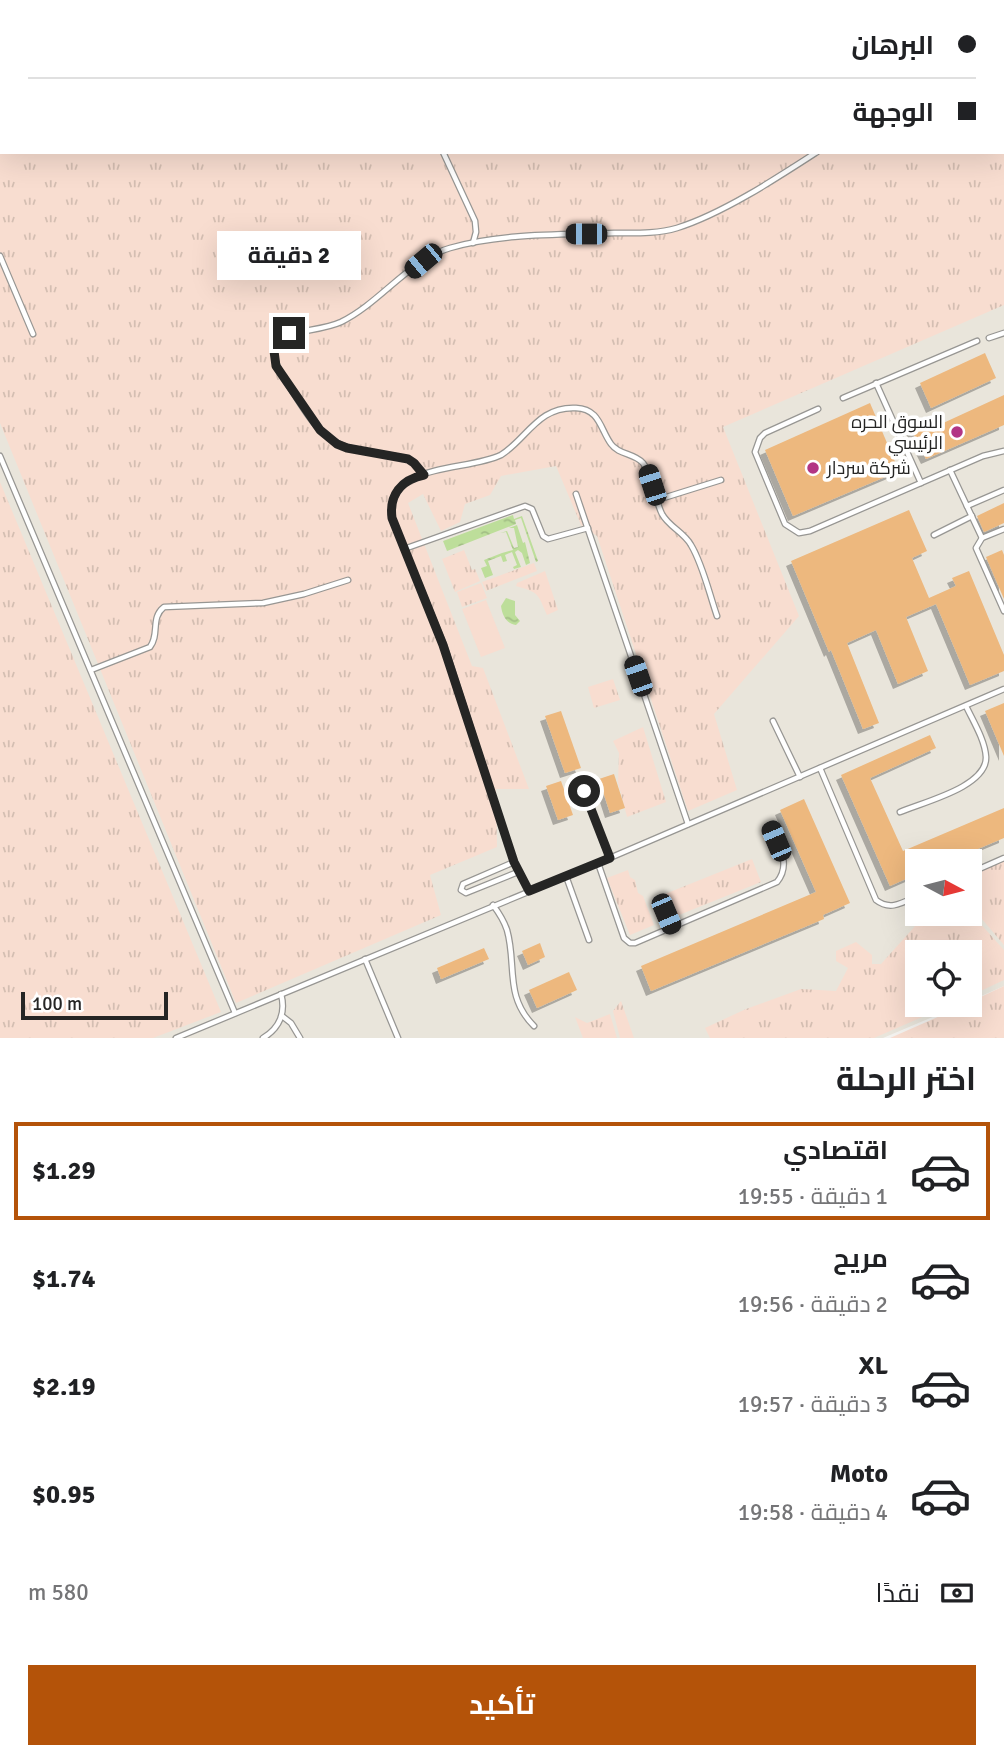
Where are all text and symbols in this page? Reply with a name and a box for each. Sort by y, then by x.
text: البرهان [851,30,934,62]
text: الوجهة [853,97,934,129]
car [566,224,608,245]
callout: 2 دقيقة [217,232,361,280]
car [401,239,446,283]
text: 2 دقيقة [248,241,330,270]
route end [273,317,305,349]
place label: السوق الحره الرئيسي [851,411,943,456]
marker: السوق الحره الرئيسي [949,424,965,440]
place label: شركة سردار [826,457,911,479]
marker: شركة سردار [805,460,821,476]
car [636,462,669,508]
car [622,653,655,699]
route start [568,775,600,807]
car [759,818,794,864]
north arrow [905,849,982,926]
map controls [905,849,982,1017]
car [649,891,684,937]
button: locate [905,940,982,1017]
scale bar [21,989,168,1021]
text: 100 m [32,992,82,1016]
text: اختر الرحلة [836,1060,976,1099]
text: اقتصادي [783,1135,888,1167]
icon: car [909,1140,972,1203]
text: $1.29 [32,1155,96,1187]
text: 1 دقيقة · 19:55 [738,1182,888,1211]
text: مريح [833,1243,888,1275]
icon: car [909,1248,972,1311]
text: $1.74 [32,1263,96,1295]
text: 2 دقيقة · 19:56 [738,1290,888,1319]
text: XL [858,1350,888,1382]
icon: car [909,1356,972,1419]
text: $2.19 [32,1371,96,1403]
text: 3 دقيقة · 19:57 [738,1390,888,1419]
text: Moto [830,1458,888,1490]
icon: car [909,1464,972,1527]
text: $0.95 [32,1479,96,1511]
text: 4 دقيقة · 19:58 [738,1498,888,1527]
icon: cash [938,1574,976,1612]
text: 580 m [28,1578,89,1607]
text: نقدًا [876,1578,920,1610]
button: تأكيد [28,1665,976,1745]

